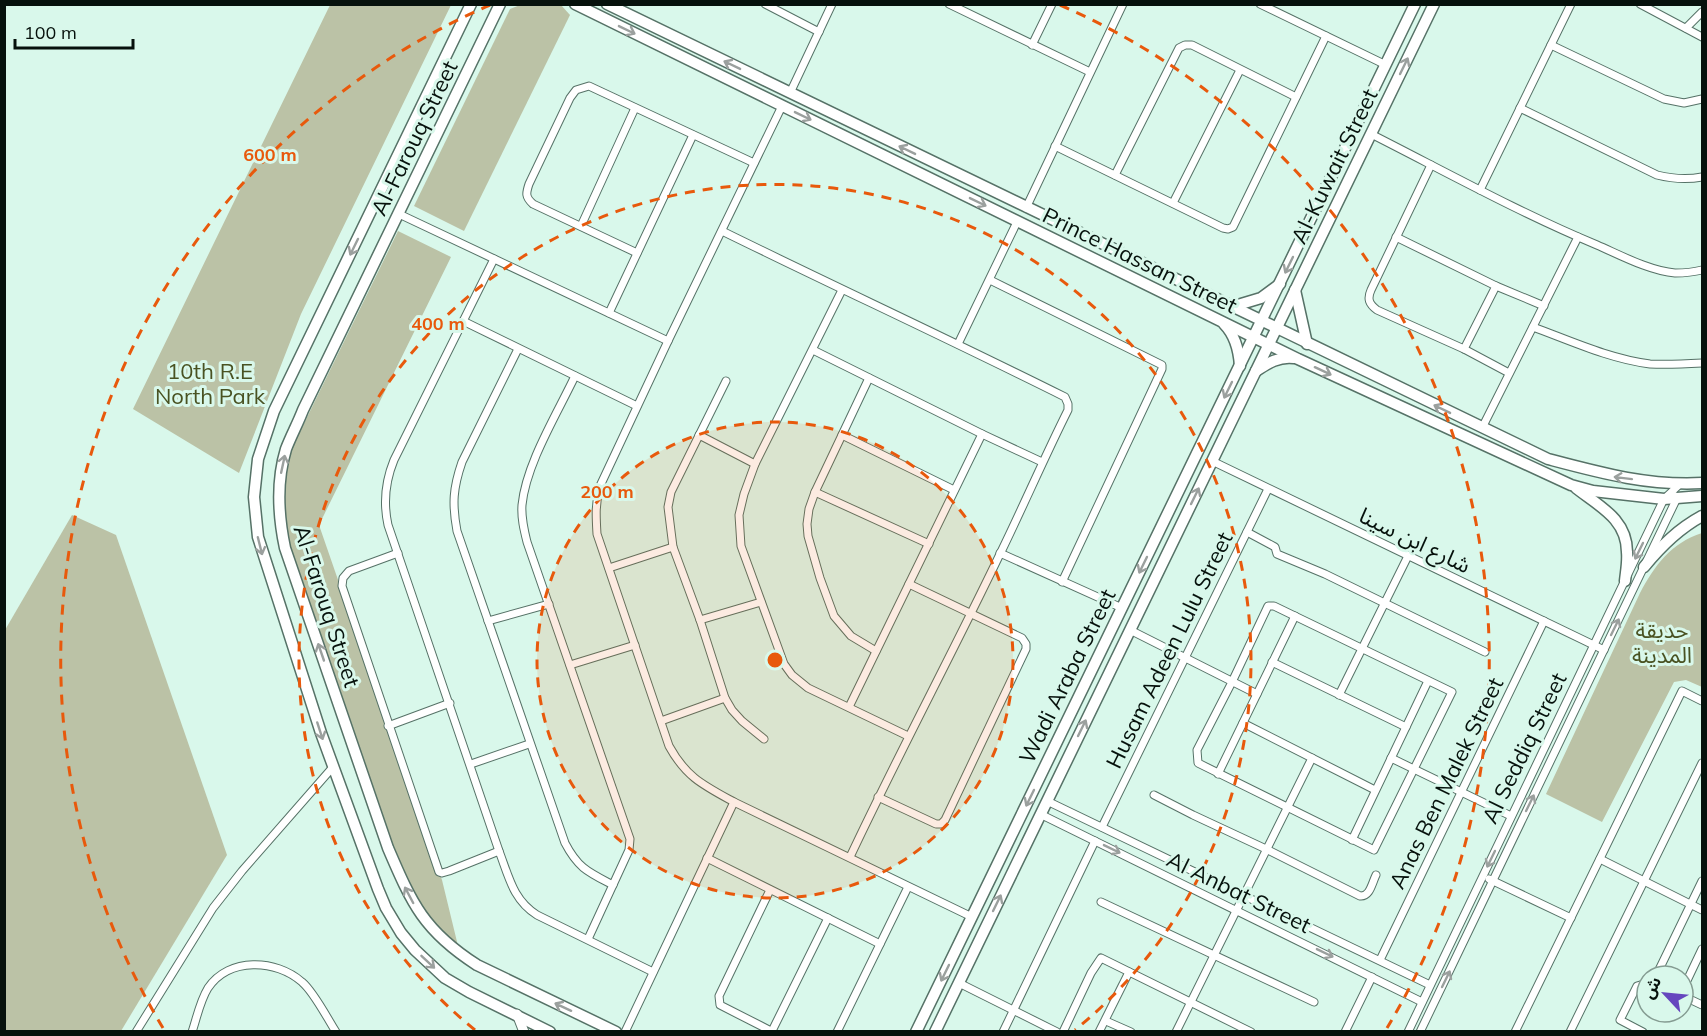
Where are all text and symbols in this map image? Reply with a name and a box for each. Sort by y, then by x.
scale bar [15,12,134,50]
text: 100 m [24,21,77,44]
one-way arrow [618,25,636,37]
street label: Al-Farouq Street [364,56,464,220]
one-way arrow [1399,57,1410,75]
one-way arrow [723,59,741,71]
street label: Al-Kuwait Street [1284,84,1384,248]
one-way arrow [793,111,811,123]
text: 600 m [243,143,297,166]
one-way arrow [899,144,917,156]
one-way arrow [968,197,986,208]
street label: Prince Hassan Street [1038,201,1242,319]
one-way arrow [348,237,360,255]
one-way arrow [1282,255,1294,273]
text: 400 m [411,312,465,335]
park label: 10th R.E North Park [155,357,266,410]
one-way arrow [1313,365,1331,377]
one-way arrow [1222,381,1233,399]
one-way arrow [1433,403,1451,415]
one-way arrow [278,455,289,474]
one-way arrow [1614,472,1634,483]
text: 200 m [580,480,634,503]
one-way arrow [1190,487,1201,505]
street label: شارع ابن سينا [1353,501,1476,582]
street label: Al-Farouq Street [288,521,366,691]
street label: Husam Adeen Lulu Street [1100,527,1239,773]
one-way arrow [254,536,266,555]
one-way arrow [1633,542,1645,560]
one-way arrow [1136,556,1148,574]
street label: Wadi Araba Street [1013,584,1122,768]
park label: حديقة المدينة [1632,616,1692,669]
one-way arrow [1609,619,1621,637]
one-way arrow [315,643,326,662]
centre of rings [765,650,785,670]
street label: Al Seddiq Street [1475,668,1573,828]
street label: Anas Ben Malek Street [1383,672,1509,893]
one-way arrow [1077,719,1089,737]
one-way arrow [316,721,327,740]
one-way arrow [1024,788,1036,806]
one-way arrow [1525,795,1537,813]
one-way arrow [1102,844,1120,856]
street label: Al Anbat Street [1162,845,1316,939]
one-way arrow [1484,850,1496,868]
one-way arrow [403,886,414,904]
one-way arrow [992,895,1004,913]
one-way arrow [1315,948,1333,960]
one-way arrow [420,955,435,969]
one-way arrow [938,963,950,981]
north arrow [1635,964,1695,1024]
one-way arrow [1440,970,1452,988]
text: ش [1638,973,1665,1002]
one-way arrow [554,1000,572,1012]

